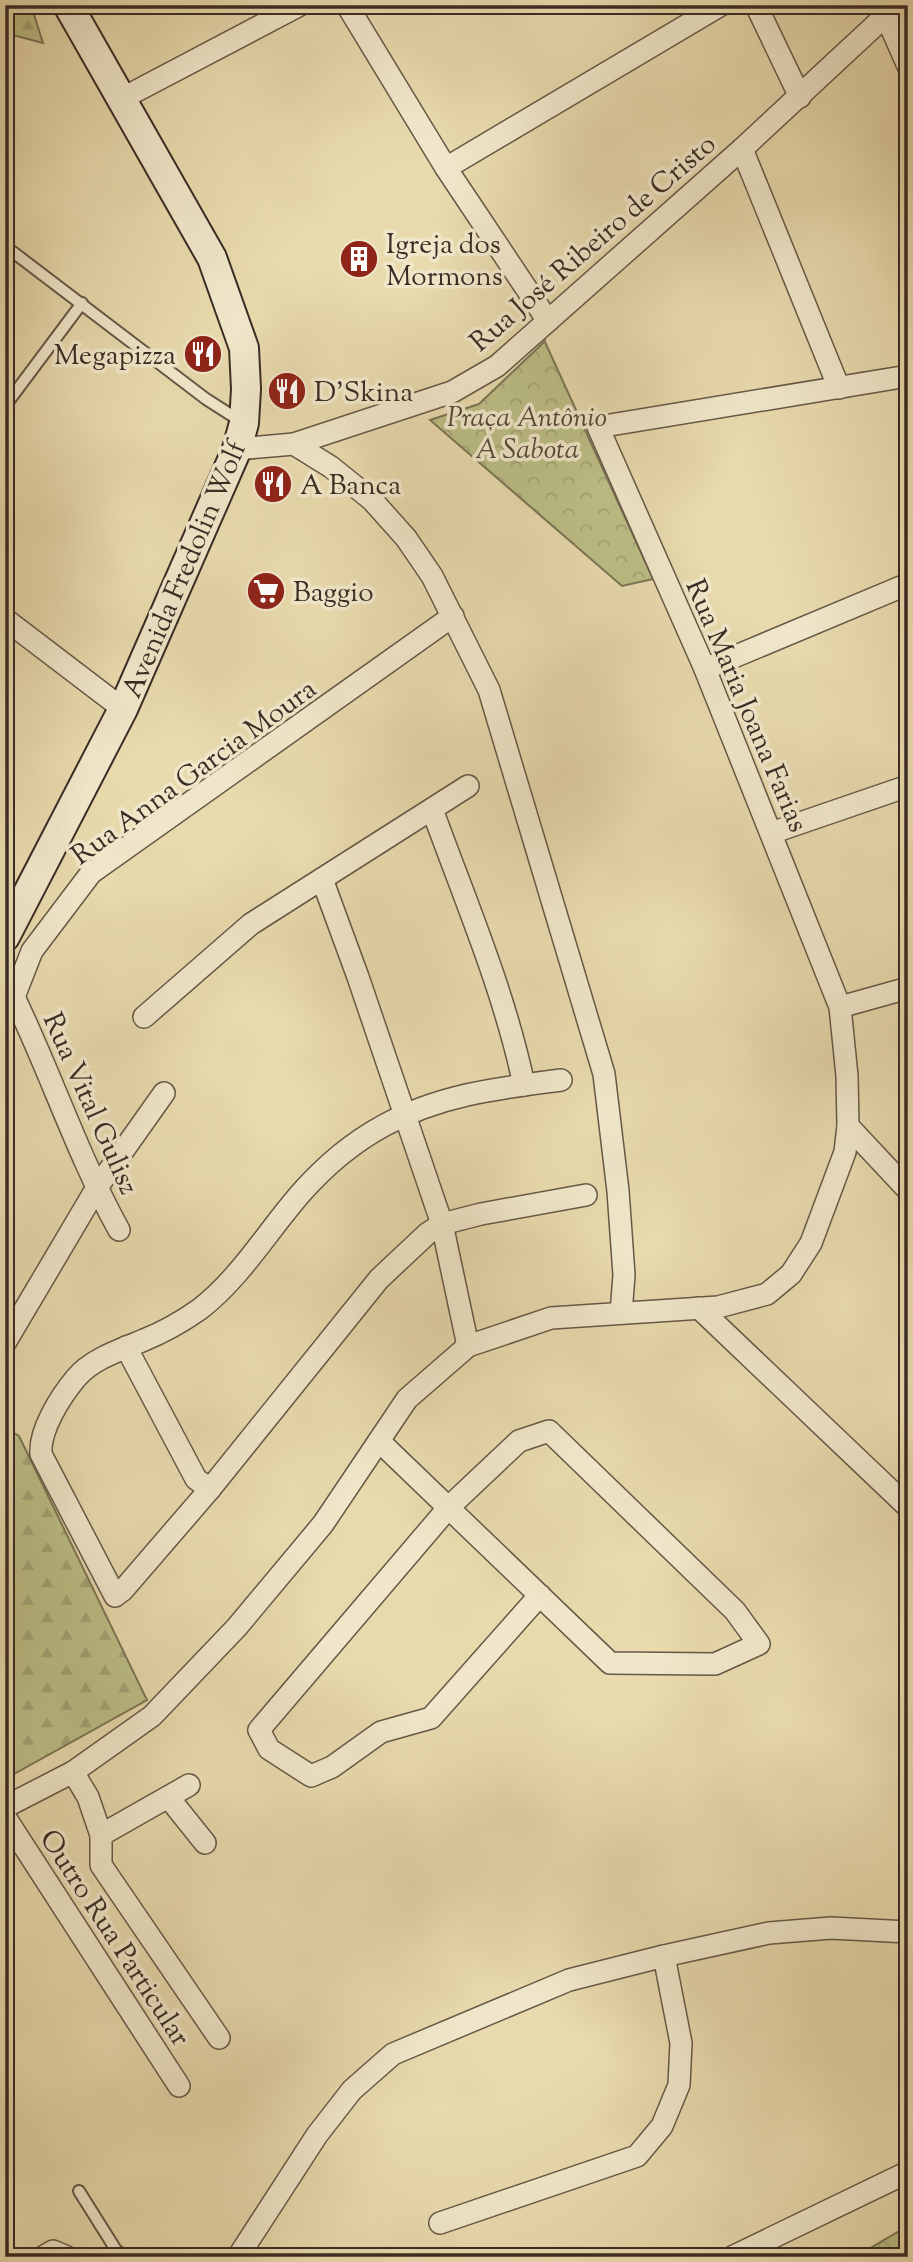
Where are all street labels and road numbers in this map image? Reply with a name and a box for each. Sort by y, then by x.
street label: Rua José Ribeiro de Cristo [462,126,726,363]
street label: Avenida Fredolin Wolf [113,434,259,705]
street label: Rua Maria Joana Farias [674,573,817,839]
street label: Rua Anna Garcia Moura [64,671,326,876]
street label: Rua Vital Gulisz [31,1007,147,1202]
street label: Outro Rua Particular [28,1822,199,2055]

